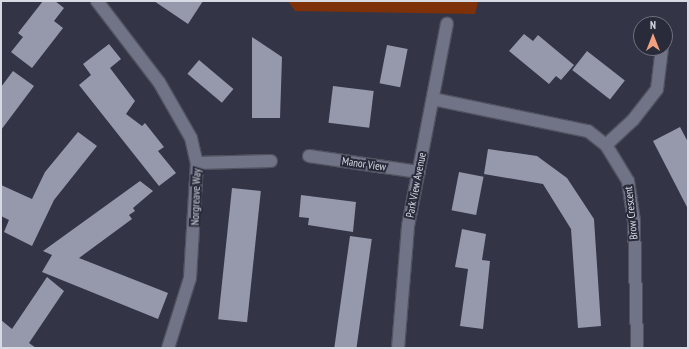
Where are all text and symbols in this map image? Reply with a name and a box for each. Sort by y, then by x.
north arrow [633,16,673,56]
text: N [650,18,656,32]
street label: Park View Avenue [403,151,429,219]
street label: Manor View [341,154,387,174]
street label: Norgreave Way [188,168,204,226]
street label: Brow Crescent [622,185,640,241]

